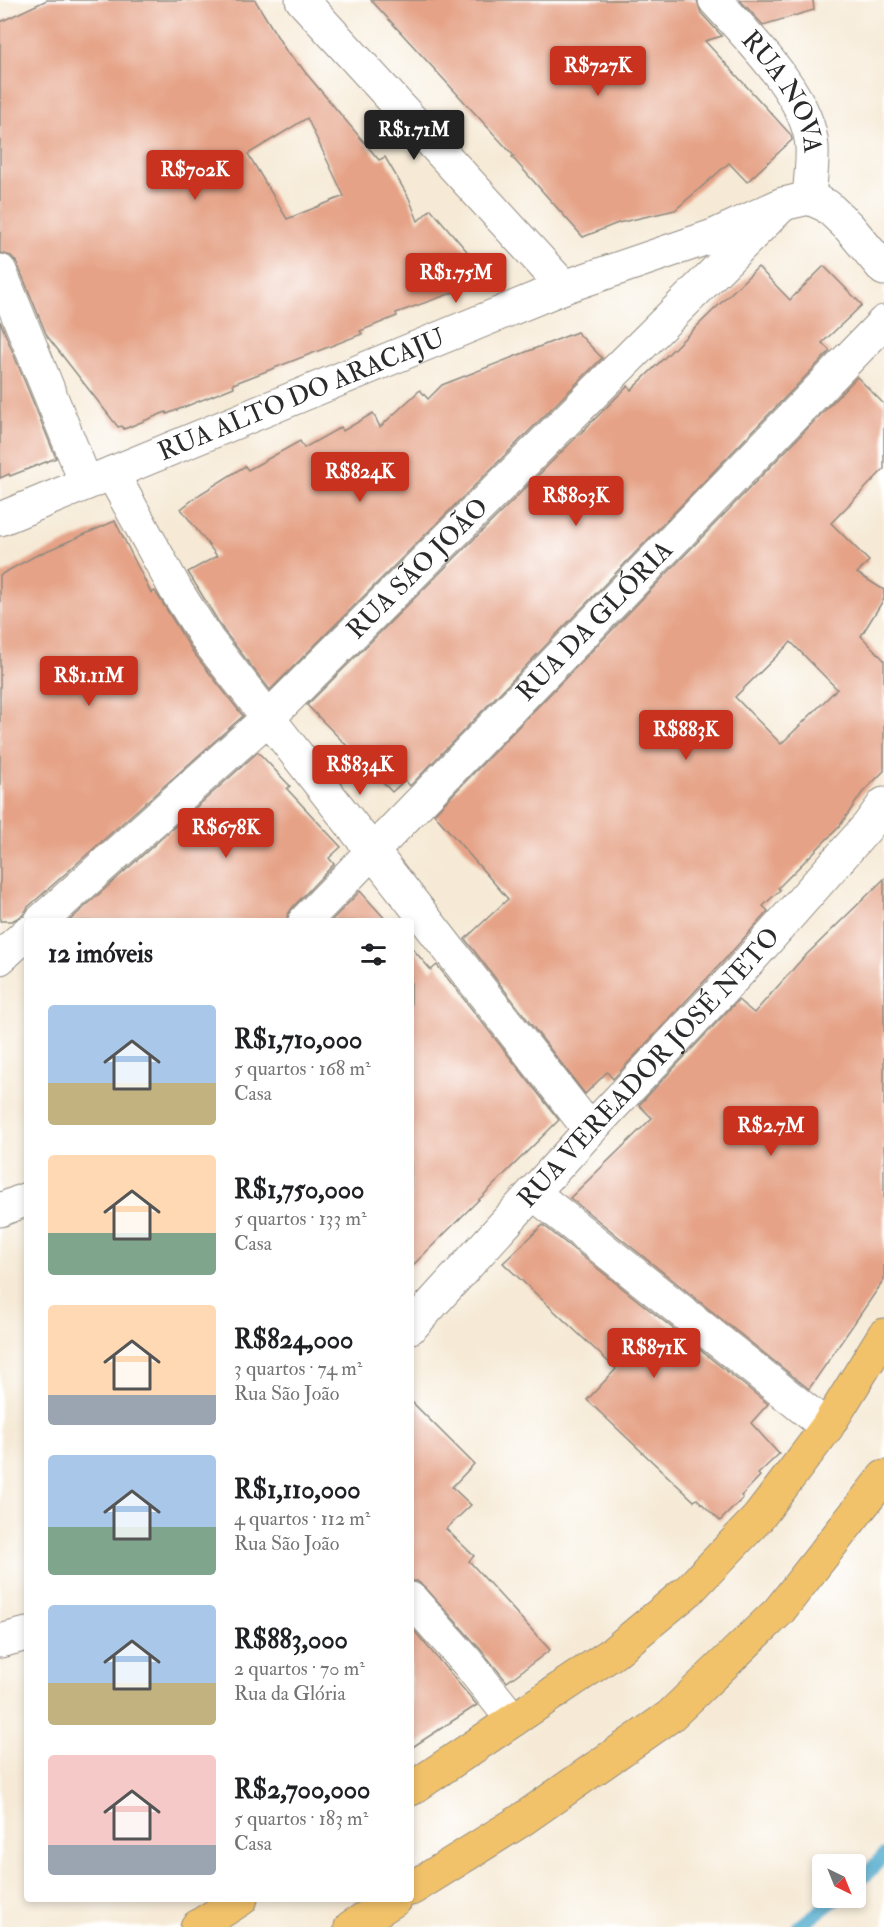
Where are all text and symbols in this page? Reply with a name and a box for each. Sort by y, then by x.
street label: RUA NOVA [735,24,829,155]
pin: R$727K [549,46,647,97]
text: R$727K [564,53,632,78]
pin: R$1.71M [359,110,469,161]
text: R$1.71M [378,117,450,142]
pin: R$702K [146,150,244,201]
text: R$702K [160,157,230,182]
pin: R$1.75M [401,253,511,304]
text: R$1.75M [419,260,493,285]
street label: RUA ALTO DO ARACAJU [153,322,450,468]
pin: R$824K [311,452,409,503]
text: R$824K [325,459,395,484]
pin: R$803K [527,476,625,527]
text: R$803K [543,483,609,508]
street label: RUA SÃO JOÃO [340,491,495,646]
street label: RUA DA GLÓRIA [510,534,680,708]
pin: R$1.11M [34,656,144,707]
text: R$1.11M [54,663,124,688]
pin: R$883K [637,710,735,761]
text: R$883K [653,717,719,742]
pin: R$834K [311,745,409,796]
text: R$834K [326,752,394,777]
pin: R$678K [177,808,275,859]
text: R$678K [192,815,260,840]
street label: RUA VEREADOR JOSÉ NETO [511,921,787,1214]
text: 12 imóveis [48,938,153,970]
icon: filters [357,938,390,971]
text: R$1,710,000 [234,1024,362,1056]
icon: home [96,1029,168,1101]
text: 5 quartos · 168 m² [234,1056,371,1081]
text: Casa [234,1081,272,1106]
pin: R$2.7M [722,1106,820,1157]
text: R$2.7M [737,1113,805,1138]
text: R$1,750,000 [234,1174,364,1206]
icon: home [96,1179,168,1251]
text: 5 quartos · 133 m² [234,1206,367,1231]
text: Casa [234,1231,272,1256]
text: R$824,000 [234,1324,353,1356]
pin: R$871K [605,1328,703,1379]
icon: home [96,1329,168,1401]
text: R$871K [621,1335,687,1360]
text: 3 quartos · 74 m² [234,1356,362,1381]
text: Rua São João [234,1381,339,1406]
text: R$1,110,000 [234,1474,361,1506]
icon: home [96,1479,168,1551]
text: 4 quartos · 112 m² [234,1506,370,1531]
text: Rua São João [234,1531,339,1556]
text: R$883,000 [234,1624,348,1656]
icon: home [96,1629,168,1701]
text: 2 quartos · 70 m² [234,1656,365,1681]
text: Rua da Glória [234,1681,346,1706]
text: R$2,700,000 [234,1774,370,1806]
icon: home [96,1779,168,1851]
text: 5 quartos · 183 m² [234,1806,368,1831]
text: Casa [234,1831,272,1856]
north arrow [812,1854,866,1908]
map controls [812,1854,866,1908]

